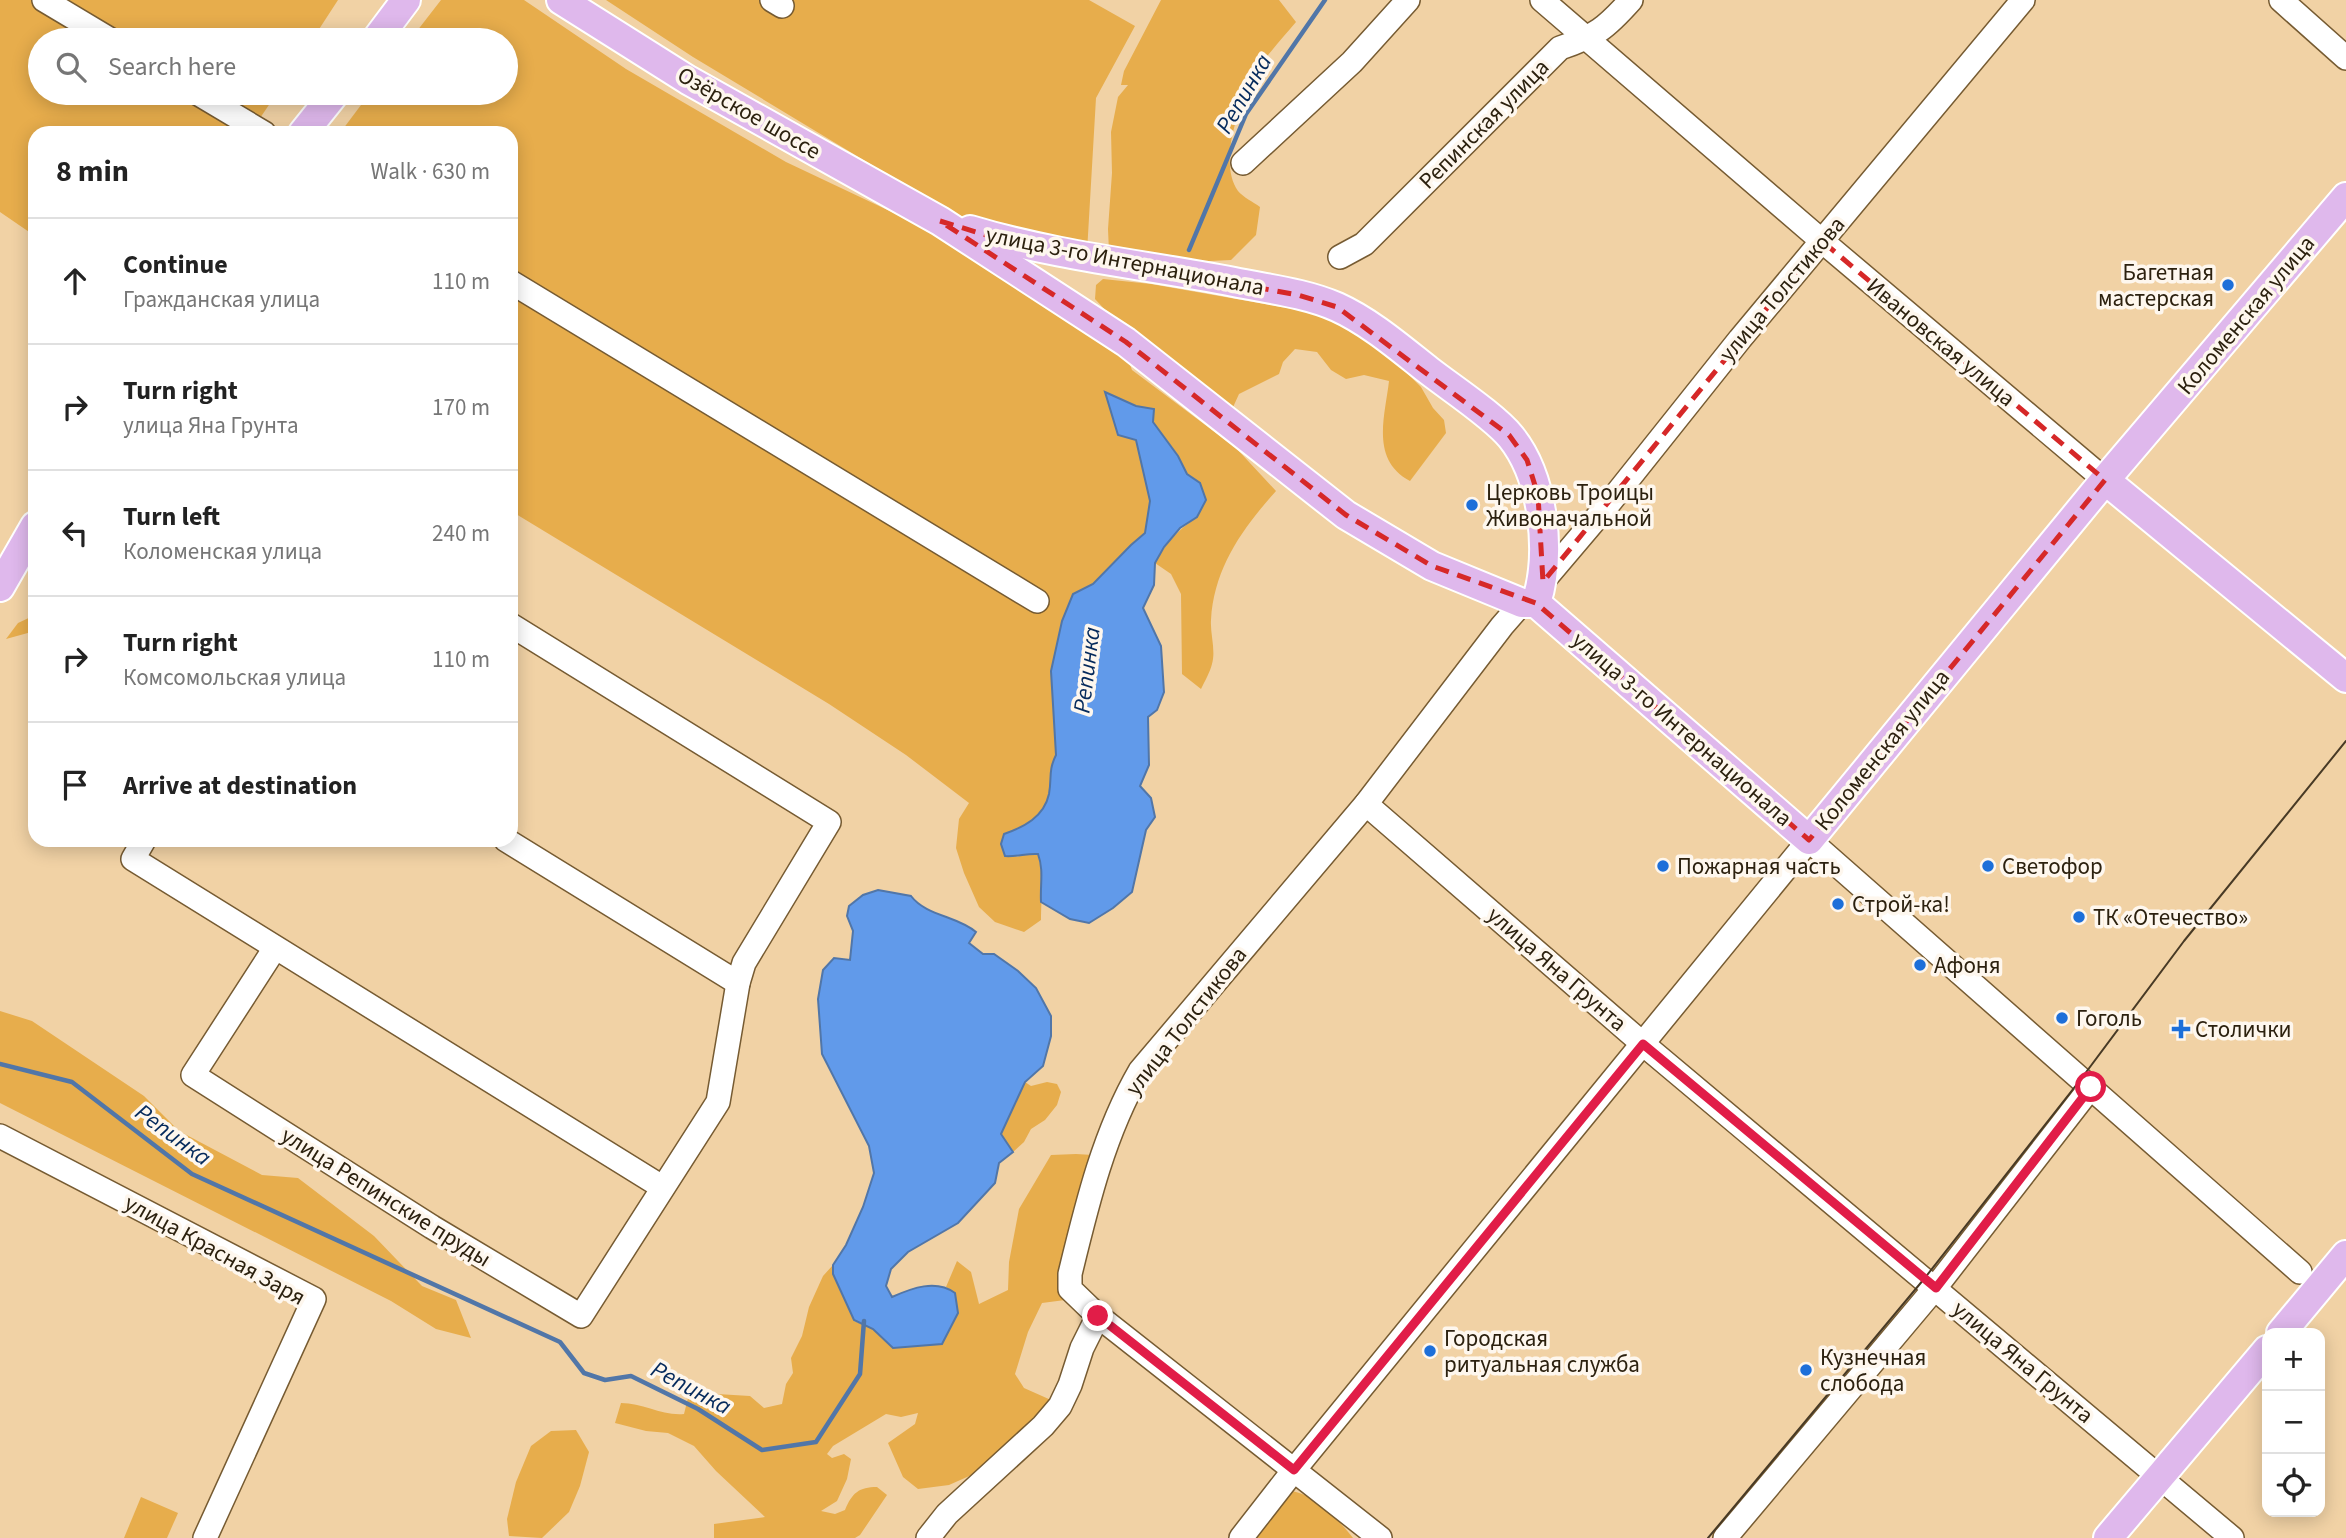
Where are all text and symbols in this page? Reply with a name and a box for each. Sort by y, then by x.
search box [28,28,518,105]
icon: search [52,48,90,86]
text: Search here [108,48,236,85]
water label: Репинка [1207,48,1281,140]
street label: Репинская улица [1411,51,1557,197]
street label: Озёрское шоссе [671,59,827,167]
text: 8 min [56,150,129,193]
text: Walk · 630 m [371,155,490,188]
street label: улица Толстикова [1711,209,1853,369]
street label: улица 3-го Интернационала [983,218,1267,304]
street label: Коломенская улица [2169,228,2323,402]
text: Continue [123,246,228,283]
place label: Багетная мастерская [2098,256,2214,315]
icon: ahead [56,262,94,300]
text: 110 m [432,265,490,298]
street label: Ивановская улица [1859,270,2023,414]
marker: Багетная мастерская [2220,277,2236,293]
text: Гражданская улица [123,283,320,316]
text: Turn right [123,372,238,409]
icon: right [56,388,94,426]
text: 170 m [432,391,490,424]
text: улица Яна Грунта [123,409,299,442]
place label: Церковь Троицы Живоначальной [1486,476,1654,535]
marker: Церковь Троицы Живоначальной [1464,497,1480,513]
text: Turn left [123,498,220,535]
icon: left [56,514,94,552]
text: 240 m [432,517,490,550]
text: Коломенская улица [123,535,322,568]
text: Turn right [123,624,238,661]
street label: улица 3-го Интернационала [1565,624,1799,834]
water label: Репинка [1064,625,1110,715]
icon: right [56,640,94,678]
text: 110 m [432,643,490,676]
text: Комсомольская улица [123,661,346,694]
street label: Коломенская улица [1807,662,1957,838]
icon: arrive [56,766,94,804]
text: Arrive at destination [123,767,357,804]
place label: Пожарная часть [1677,850,1841,883]
place label: Светофор [2002,850,2103,883]
marker: Пожарная часть [1655,858,1671,874]
marker: Светофор [1980,858,1996,874]
place label: Строй-ка! [1852,888,1950,921]
marker: Строй-ка! [1830,896,1846,912]
street label: улица Яна Грунта [1480,899,1634,1039]
place label: ТК «Отечество» [2093,901,2248,934]
marker: ТК «Отечество» [2071,909,2087,925]
street label: улица Толстикова [1117,940,1255,1102]
place label: Афоня [1934,949,2001,982]
marker: Афоня [1912,957,1928,973]
place label: Гоголь [2076,1002,2142,1035]
marker: Гоголь [2054,1010,2070,1026]
place label: Столички [2195,1013,2292,1046]
marker: Столички [2173,1021,2189,1037]
route start [2075,1071,2106,1102]
water label: Репинка [128,1095,218,1175]
street label: улица Репинские пруды [275,1119,497,1275]
street label: улица Красная Заря [118,1186,312,1314]
street label: улица Яна Грунта [1945,1293,2101,1431]
route end [1082,1300,1113,1331]
place label: Городская ритуальная служба [1444,1322,1640,1381]
map controls [2262,1328,2325,1517]
button: + [2262,1328,2325,1391]
place label: Кузнечная слобода [1820,1341,1926,1400]
marker: Городская ритуальная служба [1422,1343,1438,1359]
water label: Репинка [645,1352,738,1424]
marker: Кузнечная слобода [1798,1362,1814,1378]
button: − [2262,1391,2325,1454]
button: locate [2262,1454,2325,1517]

